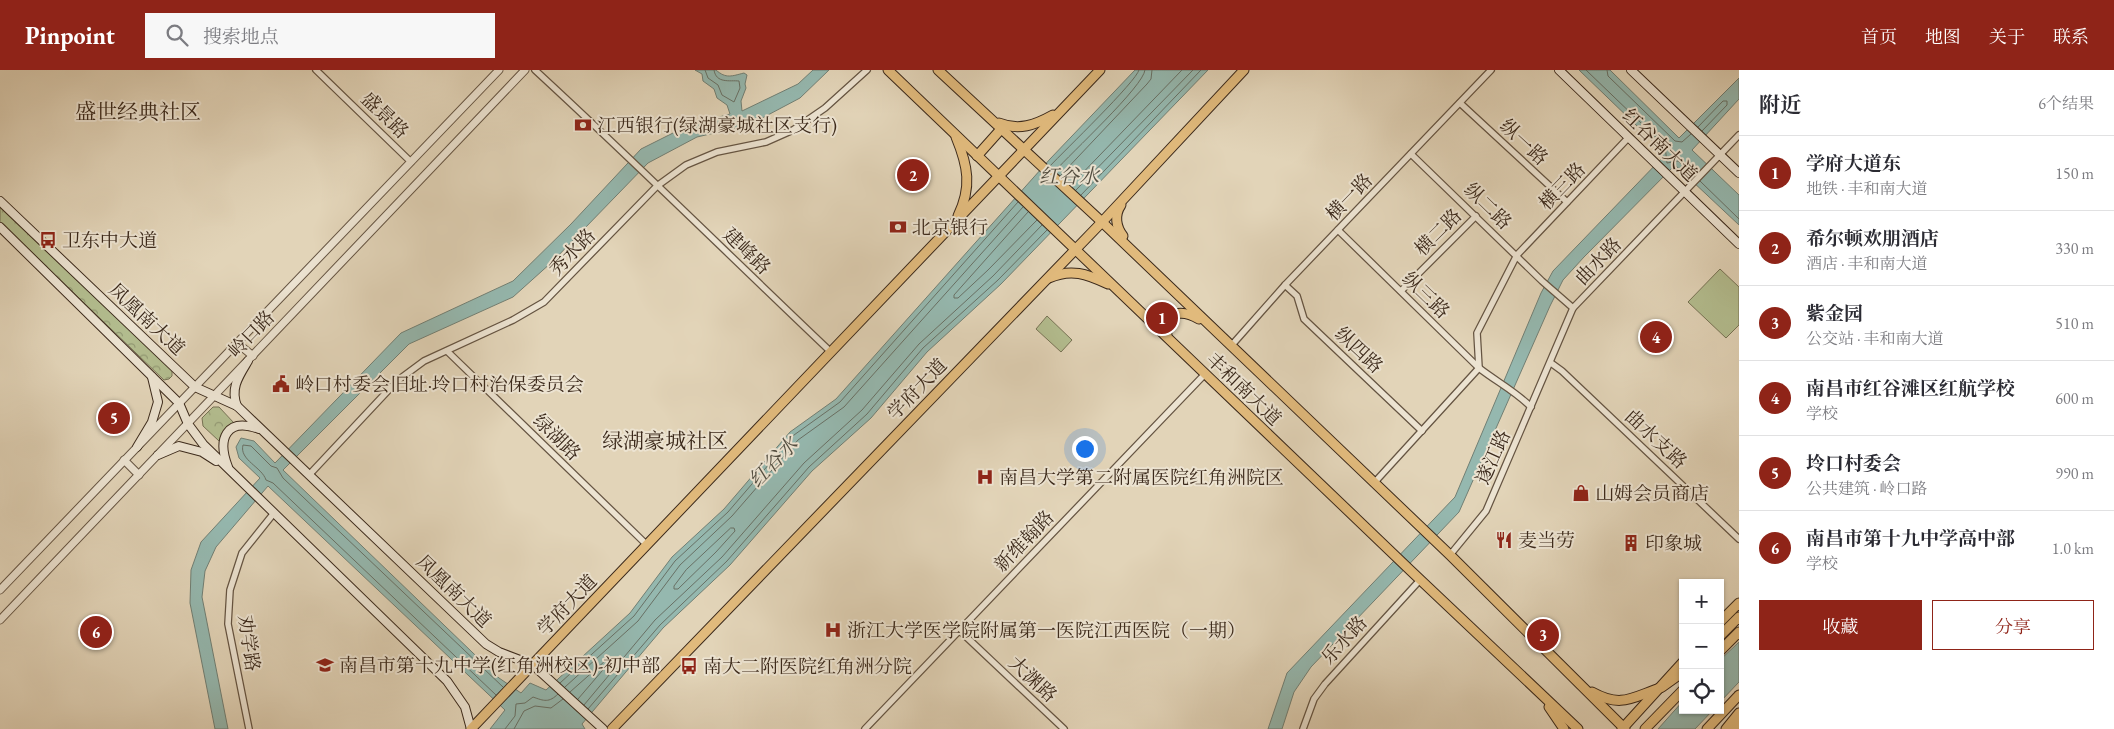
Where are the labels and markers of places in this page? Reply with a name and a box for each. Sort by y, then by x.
place label: 江西银行(绿湖豪城社区支行) [597,113,837,138]
bank icon: 江西银行(绿湖豪城社区支行) [573,115,593,135]
pin: 2 [897,156,929,194]
place label: 北京银行 [912,215,988,240]
bank icon: 北京银行 [888,217,908,237]
place label: 卫东中大道 [62,228,157,253]
bus stop icon: 卫东中大道 [38,230,58,250]
pin: 1 [1146,299,1178,337]
pin: 4 [1640,318,1672,356]
place label: 岭口村委会旧址·坽口村治保委员会 [295,372,584,397]
public building icon: 岭口村委会旧址·坽口村治保委员会 [271,374,291,394]
pin: 5 [98,399,130,437]
place label: 南昌大学第二附属医院红角洲院区 [999,465,1284,490]
hospital icon: 南昌大学第二附属医院红角洲院区 [975,467,995,487]
place label: 山姆会员商店 [1595,481,1709,506]
shop icon: 山姆会员商店 [1571,483,1591,503]
place label: 麦当劳 [1518,528,1575,553]
restaurant icon: 麦当劳 [1494,530,1514,550]
place label: 印象城 [1645,531,1702,556]
building icon: 印象城 [1621,533,1641,553]
pin: 6 [80,613,112,651]
pin: 3 [1527,616,1559,654]
place label: 浙江大学医学院附属第一医院江西医院（一期） [847,618,1246,643]
hospital icon: 浙江大学医学院附属第一医院江西医院（一期） [823,620,843,640]
place label: 南昌市第十九中学(红角洲校区)-初中部 [339,653,660,678]
place label: 南大二附医院红角洲分院 [703,654,912,679]
school or university icon: 南昌市第十九中学(红角洲校区)-初中部 [315,655,335,675]
bus stop icon: 南大二附医院红角洲分院 [679,656,699,676]

